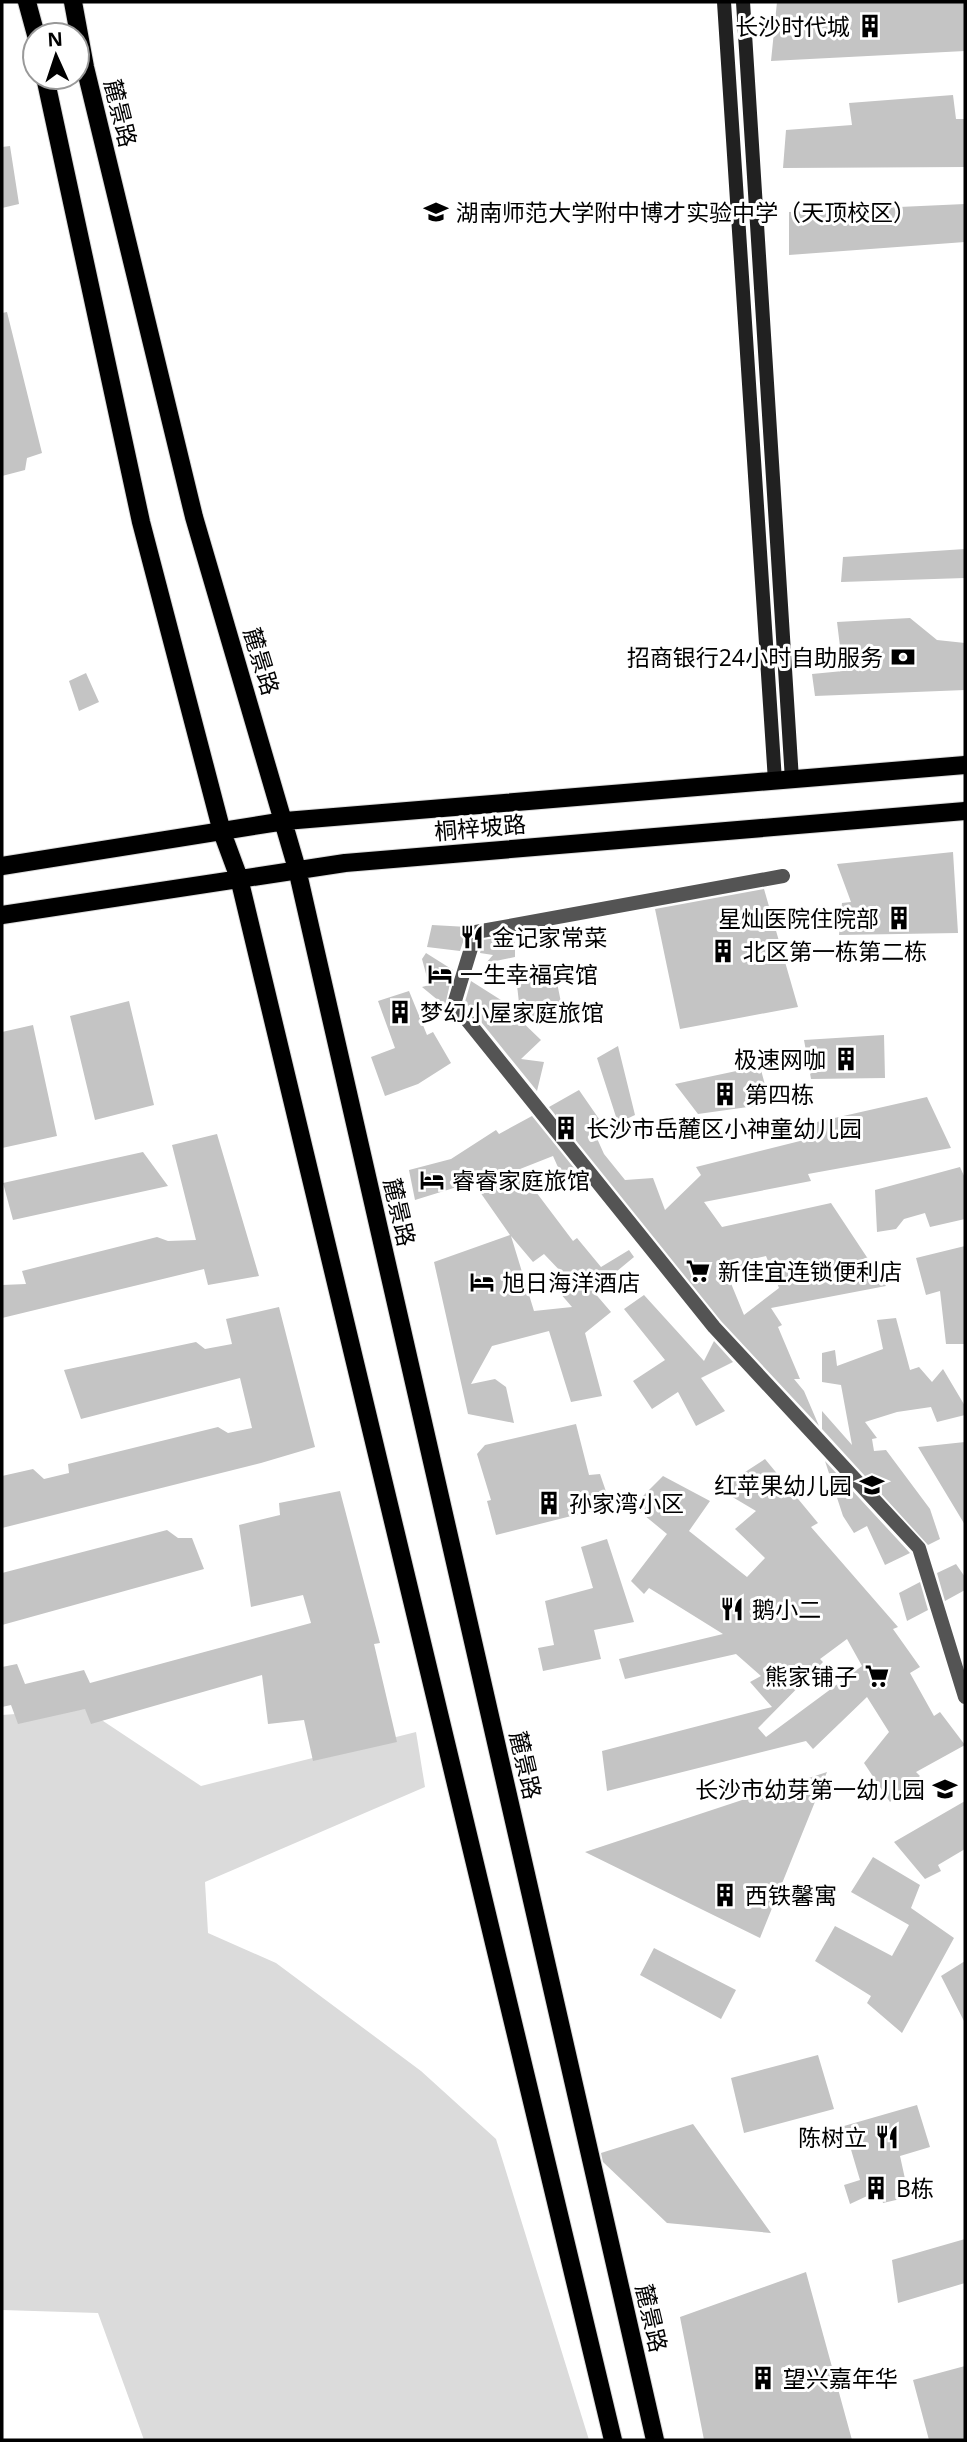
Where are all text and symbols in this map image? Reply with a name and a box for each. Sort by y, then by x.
place label: 长沙时代城 [735,10,850,42]
building icon: 长沙时代城 [856,12,884,40]
north arrow [21,21,91,91]
text: N [47,26,64,52]
street label: 麓景路 [97,76,145,150]
place label: 湖南师范大学附中博才实验中学（天顶校区） [456,196,916,228]
school or university icon: 湖南师范大学附中博才实验中学（天顶校区） [422,198,450,226]
street label: 麓景路 [237,623,287,699]
place label: 招商银行24小时自助服务 [627,641,883,673]
bank icon: 招商银行24小时自助服务 [889,643,917,671]
street label: 桐梓坡路 [433,807,527,847]
place label: 星灿医院住院部 [718,902,879,934]
building icon: 星灿医院住院部 [885,904,913,932]
place label: 金记家常菜 [492,921,607,953]
restaurant icon: 金记家常菜 [458,923,486,951]
place label: 北区第一栋第二栋 [743,935,927,967]
building icon: 北区第一栋第二栋 [709,937,737,965]
place label: 一生幸福宾馆 [460,958,598,990]
hotel icon: 一生幸福宾馆 [426,960,454,988]
place label: 梦幻小屋家庭旅馆 [420,996,604,1028]
building icon: 梦幻小屋家庭旅馆 [386,998,414,1026]
place label: 极速网咖 [734,1043,826,1075]
building icon: 极速网咖 [832,1045,860,1073]
place label: 第四栋 [745,1078,814,1110]
building icon: 第四栋 [711,1080,739,1108]
place label: 长沙市岳麓区小神童幼儿园 [586,1112,862,1144]
building icon: 长沙市岳麓区小神童幼儿园 [552,1114,580,1142]
place label: 睿睿家庭旅馆 [452,1164,590,1196]
hotel icon: 睿睿家庭旅馆 [418,1166,446,1194]
street label: 麓景路 [377,1175,423,1249]
place label: 新佳宜连锁便利店 [718,1255,902,1287]
supermarket icon: 新佳宜连锁便利店 [684,1257,712,1285]
place label: 旭日海洋酒店 [502,1266,640,1298]
hotel icon: 旭日海洋酒店 [468,1268,496,1296]
place label: 红苹果幼儿园 [714,1469,852,1501]
school or university icon: 红苹果幼儿园 [858,1471,886,1499]
place label: 孙家湾小区 [569,1487,684,1519]
building icon: 孙家湾小区 [535,1489,563,1517]
place label: 鹅小二 [752,1593,821,1625]
restaurant icon: 鹅小二 [718,1595,746,1623]
place label: 熊家铺子 [765,1660,857,1692]
supermarket icon: 熊家铺子 [863,1662,891,1690]
street label: 麓景路 [503,1728,549,1802]
place label: 长沙市幼芽第一幼儿园 [695,1773,925,1805]
school or university icon: 长沙市幼芽第一幼儿园 [931,1775,959,1803]
place label: 西铁馨寓 [745,1879,837,1911]
building icon: 西铁馨寓 [711,1881,739,1909]
place label: 陈树立 [798,2121,867,2153]
restaurant icon: 陈树立 [873,2123,901,2151]
place label: B栋 [896,2172,934,2204]
building icon: B栋 [862,2174,890,2202]
street label: 麓景路 [629,2281,675,2355]
place label: 望兴嘉年华 [783,2362,898,2394]
building icon: 望兴嘉年华 [749,2364,777,2392]

